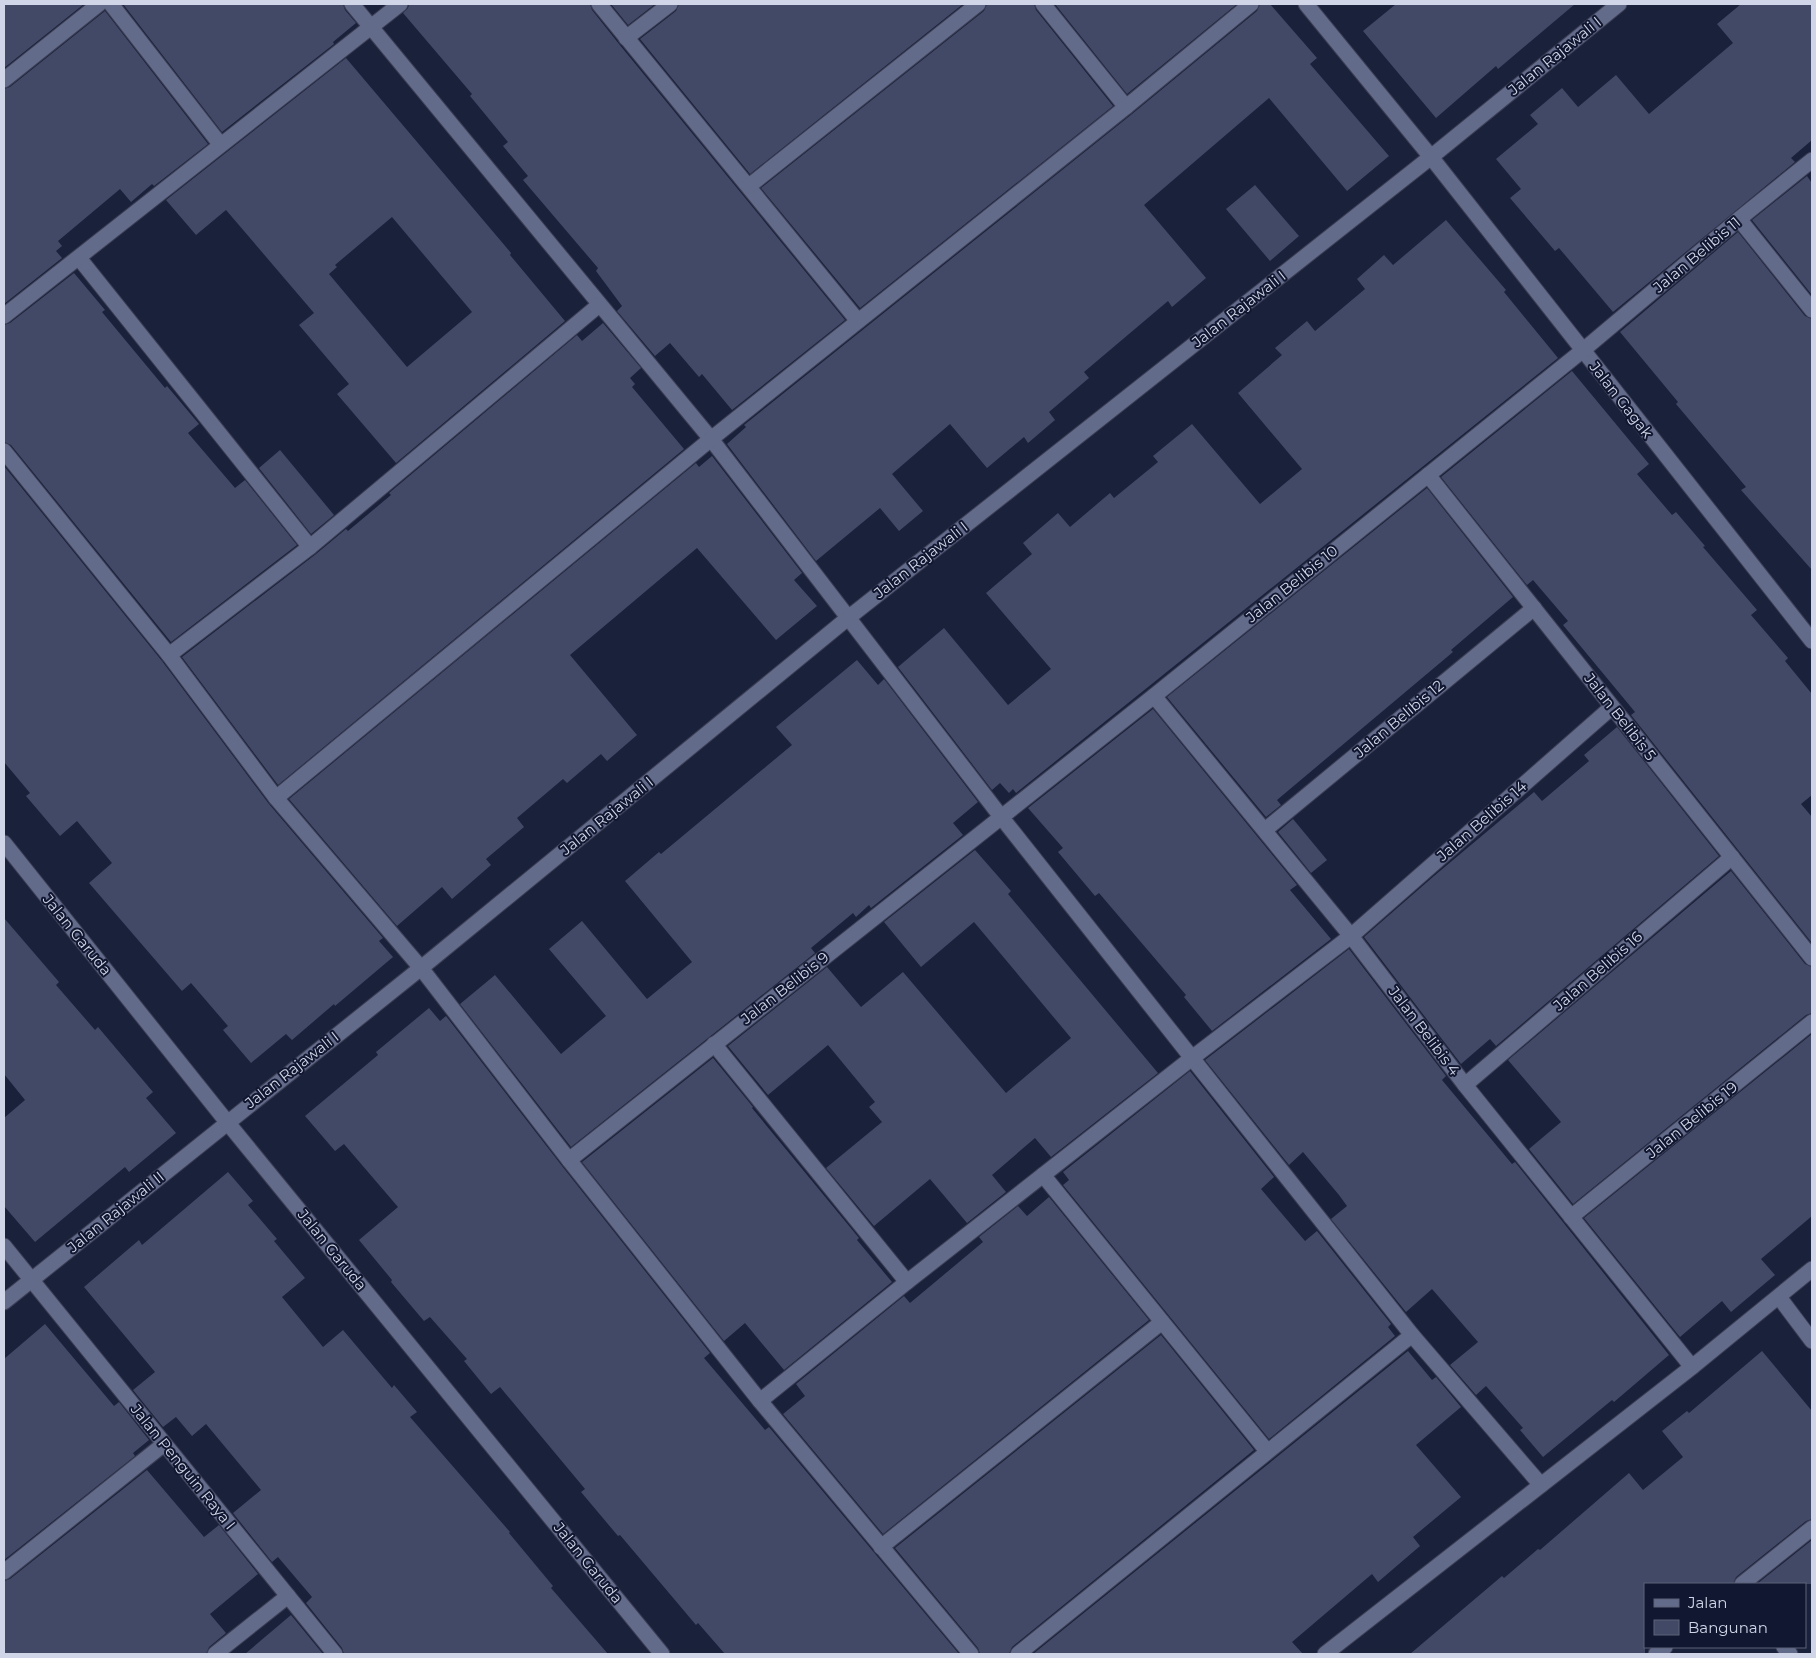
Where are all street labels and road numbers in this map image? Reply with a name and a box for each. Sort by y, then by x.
street label: Jalan Rajawali I [1504,12,1605,100]
street label: Jalan Belibis 11 [1648,213,1744,297]
street label: Jalan Rajawali I [1187,266,1289,352]
street label: Jalan Gagak [1585,357,1657,442]
street label: Jalan Rajawali I [869,517,971,603]
street label: Jalan Belibis 10 [1241,541,1341,627]
street label: Jalan Belibis 5 [1580,668,1660,764]
street label: Jalan Belibis 12 [1349,676,1447,762]
street label: Jalan Rajawali I [556,772,657,860]
street label: Jalan Belibis 14 [1432,776,1530,865]
street label: Jalan Garuda [38,890,116,979]
street label: Jalan Belibis 16 [1549,927,1646,1015]
street label: Jalan Belibis 9 [736,947,832,1028]
street label: Jalan Belibis 4 [1384,981,1464,1079]
street label: Jalan Rajawali I [240,1027,342,1113]
street label: Jalan Belibis 19 [1641,1077,1741,1163]
street label: Jalan Rajawali II [63,1167,168,1257]
street label: Jalan Garuda [293,1205,371,1294]
street label: Jalan Penguin Raya I [126,1399,240,1533]
street label: Jalan Garuda [549,1518,627,1607]

